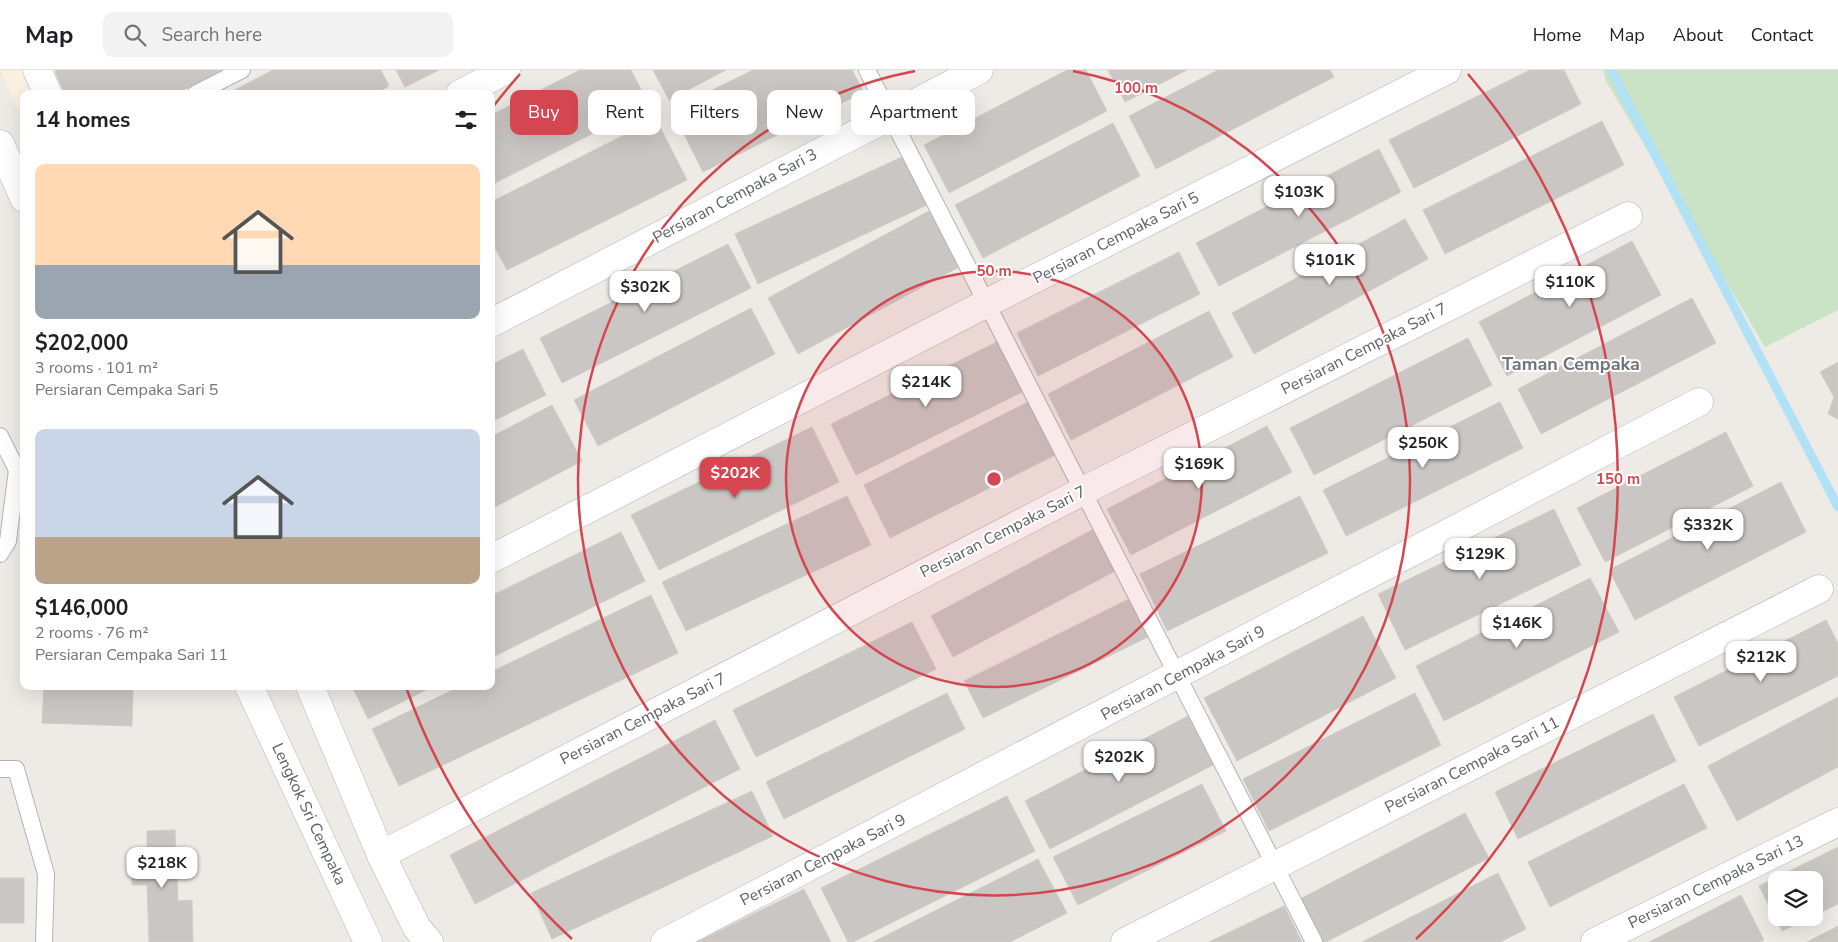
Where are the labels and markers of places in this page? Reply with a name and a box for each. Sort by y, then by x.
pin: $103K [1264,176,1334,218]
pin: $101K [1295,244,1365,286]
pin: $110K [1535,266,1605,308]
pin: $302K [610,270,680,313]
pin: $214K [891,366,961,408]
pin: $250K [1388,426,1458,469]
pin: $169K [1164,448,1234,490]
pin: $202K [700,456,770,499]
centre of rings [985,470,1003,488]
pin: $332K [1673,508,1743,551]
pin: $129K [1445,538,1515,580]
pin: $146K [1482,606,1552,649]
pin: $212K [1726,640,1796,683]
pin: $202K [1084,740,1154,783]
pin: $218K [127,846,197,889]

